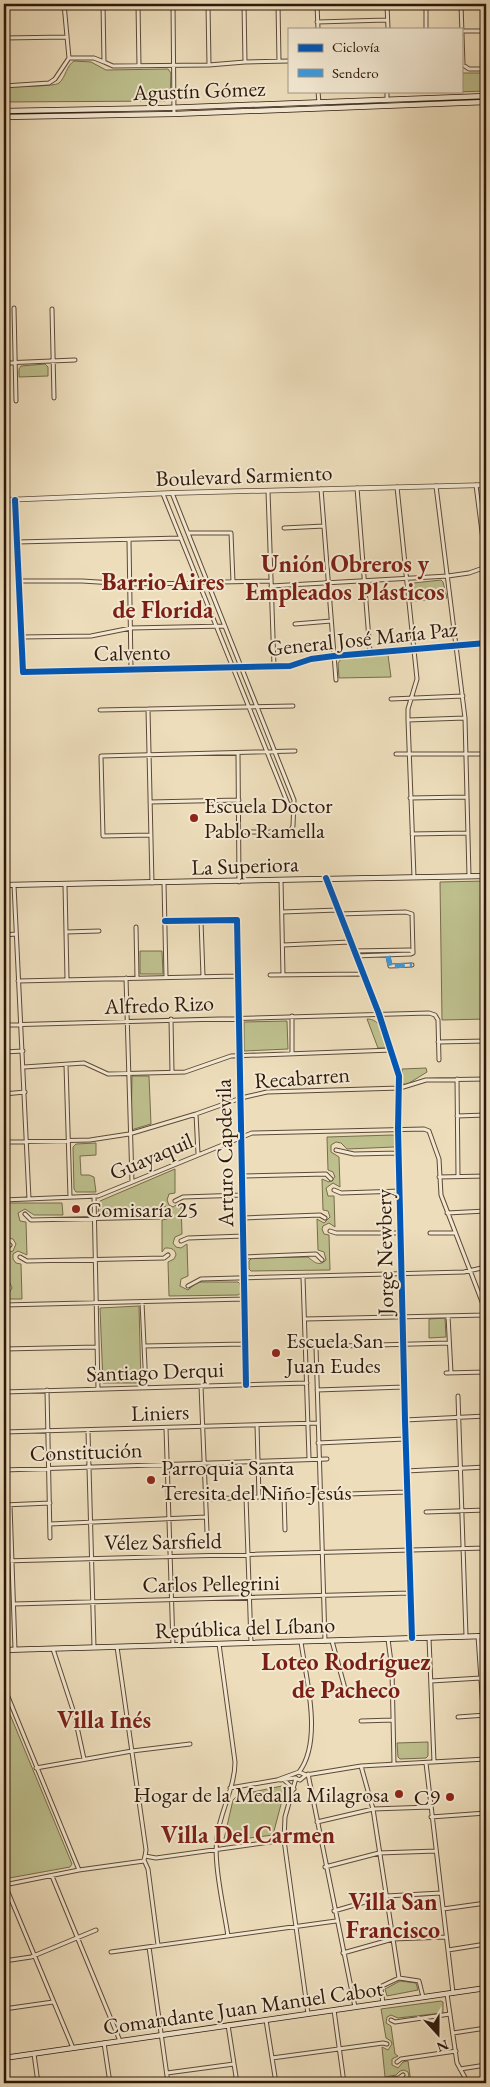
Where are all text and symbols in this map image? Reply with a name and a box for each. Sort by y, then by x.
legend [288,28,462,92]
text: Ciclovía [332,37,379,56]
text: Sendero [332,63,379,82]
street label: Agustín Gómez [131,74,267,107]
street label: Boulevard Sarmiento [155,458,333,493]
district label: Unión Obreros y Empleados Plásticos [245,548,445,607]
district label: Barrio Aires de Florida [102,566,224,625]
street label: General José María Paz [266,614,459,663]
street label: Calvento [93,637,171,668]
place label: Escuela Doctor Pablo Ramella [204,791,333,845]
marker: Escuela Doctor Pablo Ramella [188,812,200,824]
street label: La Superiora [191,849,300,882]
street label: Alfredo Rizo [103,988,215,1021]
street label: Recabarren [253,1060,351,1095]
street label: Arturo Capdevila [209,1078,240,1228]
street label: Guayaquil [105,1126,197,1187]
street label: Jorge Newbery [369,1188,400,1317]
place label: Comisaría 25 [86,1195,198,1224]
marker: Comisaría 25 [70,1203,82,1215]
place label: Escuela San Juan Eudes [284,1326,384,1380]
marker: Escuela San Juan Eudes [270,1347,282,1359]
street label: Santiago Derqui [86,1355,224,1388]
street label: Liniers [130,1397,190,1428]
street label: Constitución [29,1435,143,1468]
place label: Parroquia Santa Teresita del Niño Jesús [161,1453,352,1507]
marker: Parroquia Santa Teresita del Niño Jesús [145,1474,157,1486]
street label: Vélez Sarsfield [104,1526,223,1557]
street label: Carlos Pellegrini [142,1568,280,1599]
street label: República del Líbano [154,1610,336,1645]
district label: Loteo Rodríguez de Pacheco [261,1646,431,1705]
district label: Villa Inés [57,1704,151,1735]
place label: Hogar de la Medalla Milagrosa [133,1780,389,1809]
place label: C9 [414,1783,440,1812]
marker: Hogar de la Medalla Milagrosa [393,1788,405,1800]
marker: C9 [444,1791,456,1803]
district label: Villa Del Carmen [161,1819,336,1850]
district label: Villa San Francisco [346,1886,440,1945]
street label: Comandante Juan Manuel Cabot [101,1973,385,2042]
north arrow [412,2010,462,2060]
text: N [434,2036,451,2057]

